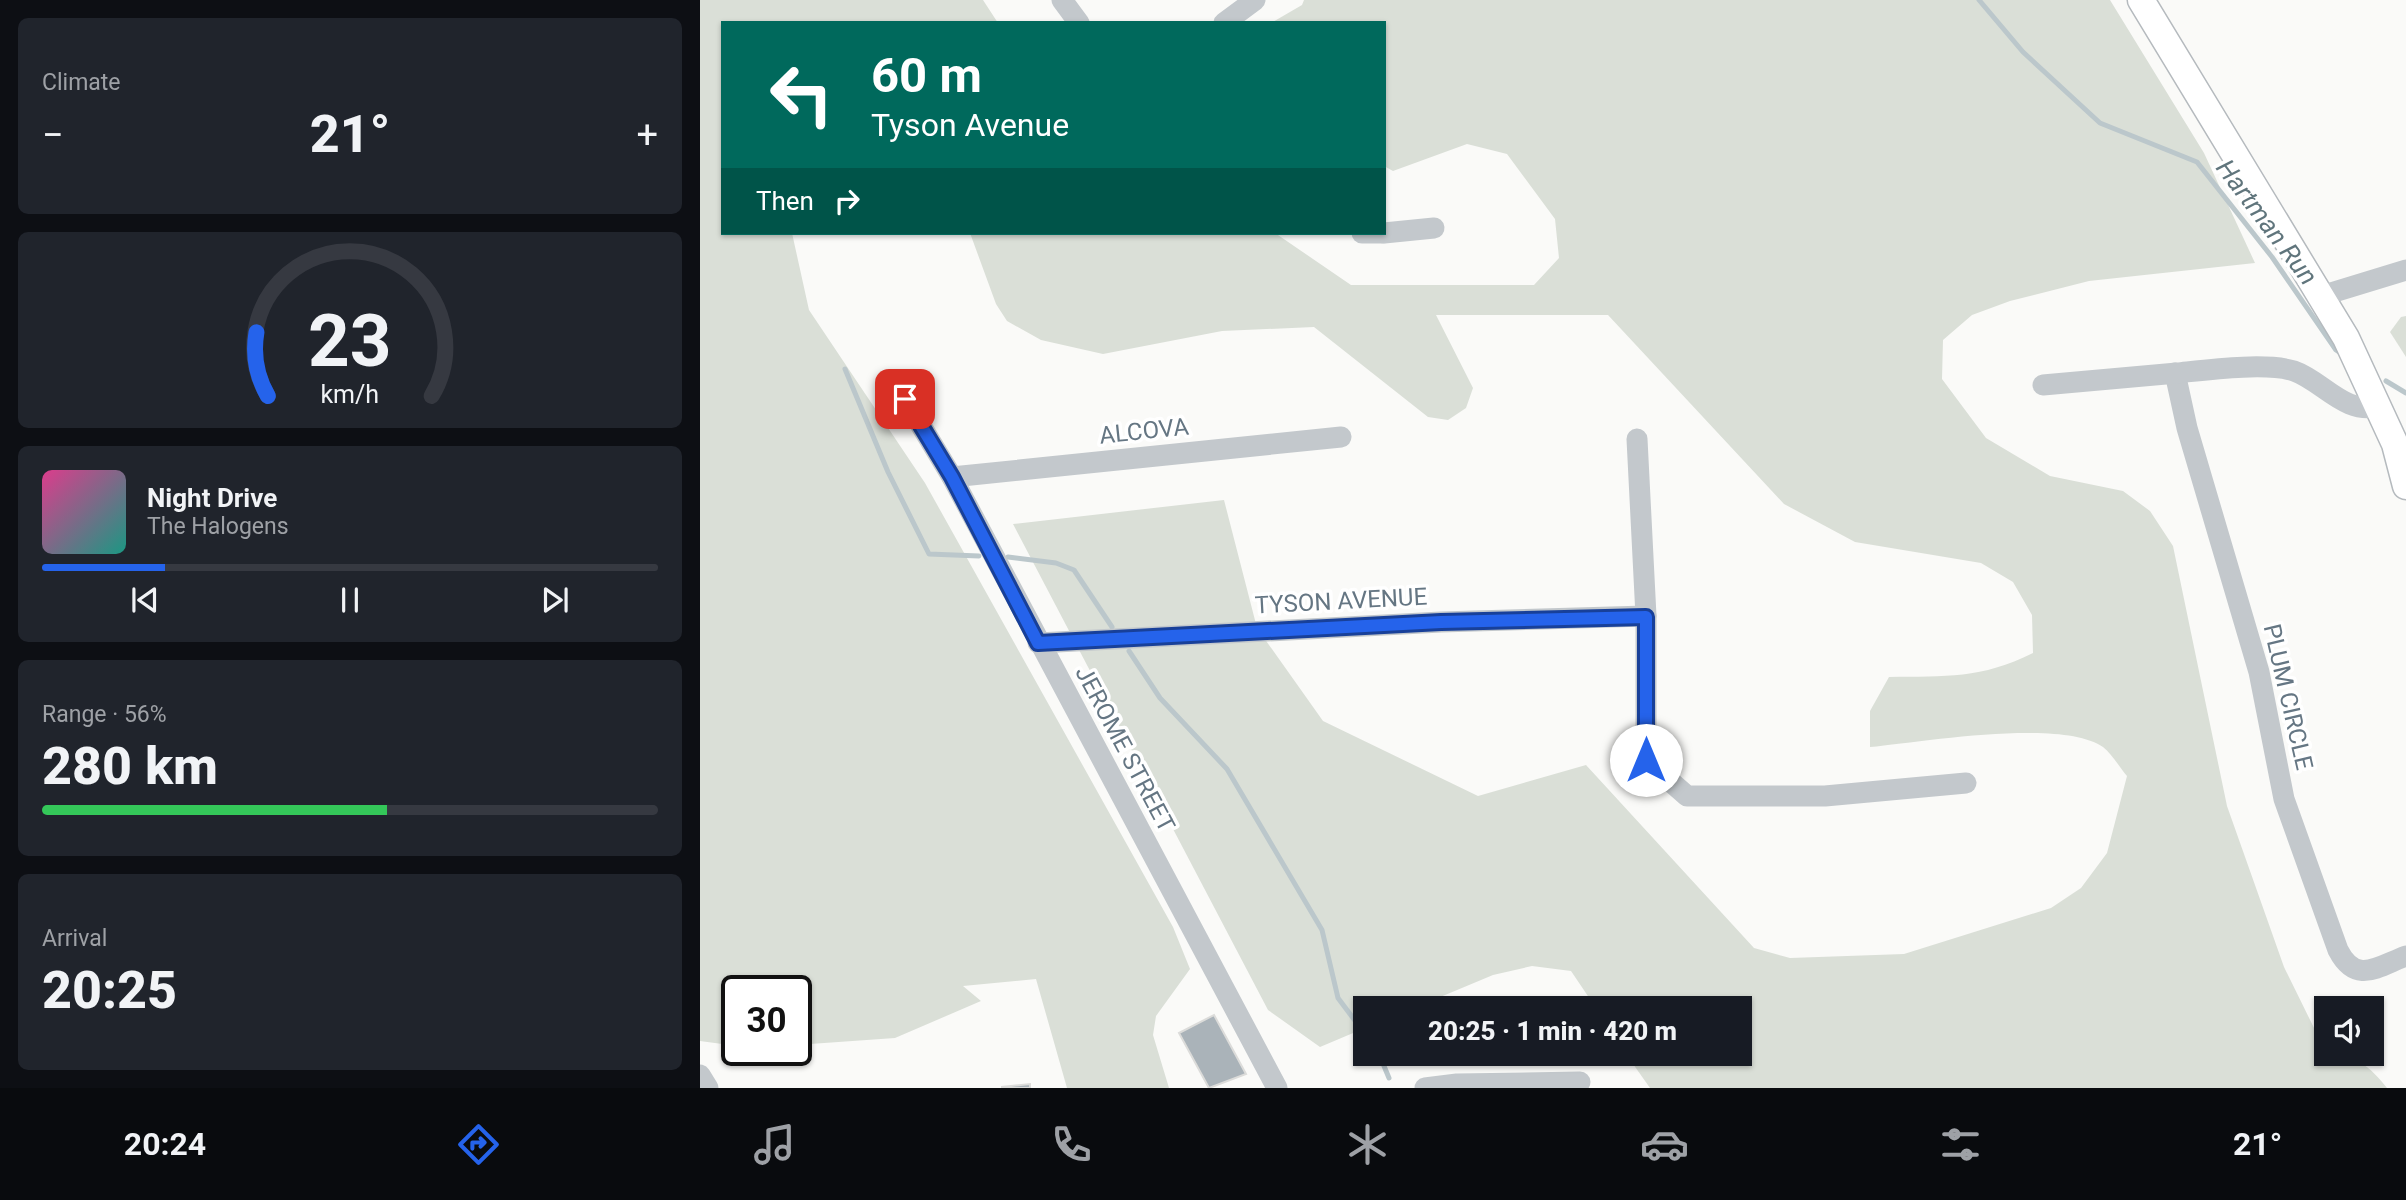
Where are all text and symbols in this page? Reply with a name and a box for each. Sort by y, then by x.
text: 60 m [871,47,982,104]
icon: left [756,49,847,140]
text: Climate [42,69,121,96]
text: 21° [310,104,390,165]
text: Tyson Avenue [871,106,1069,144]
text: − [42,113,64,157]
text: + [636,113,658,157]
water label: Hartman Run [2210,154,2324,290]
icon: right [828,182,866,220]
text: Then [756,186,814,216]
text: 23 [308,298,392,384]
pin [875,369,935,429]
text: km/h [321,380,379,409]
icon: arrive [886,380,924,418]
street label: ALCOVA [1098,412,1190,450]
text: Night Drive [147,483,277,513]
text: The Halogens [147,513,289,540]
icon: previous [126,581,164,619]
icon: pause [331,581,369,619]
icon: next [536,581,574,619]
street label: TYSON AVENUE [1254,583,1428,619]
street label: PLUM CIRCLE [2258,621,2318,773]
street label: JEROME STREET [1069,661,1181,837]
text: Range · 56% [42,701,167,728]
position arrow [1609,723,1683,797]
text: 280 km [42,736,218,797]
text: Arrival [42,925,107,952]
text: 20:25 [42,960,177,1021]
speed limit sign: 30 [721,975,812,1066]
map controls [2314,996,2384,1066]
button: sound [2314,996,2384,1066]
text: 20:25 · 1 min · 420 m [1428,1016,1677,1046]
icon: directions [454,1120,503,1169]
icon: music [750,1120,799,1169]
icon: phone [1047,1120,1096,1169]
icon: climate [1343,1120,1392,1169]
icon: car [1640,1120,1689,1169]
icon: filters [1936,1120,1985,1169]
text: 20:24 [124,1125,206,1163]
text: 21° [2233,1125,2282,1163]

